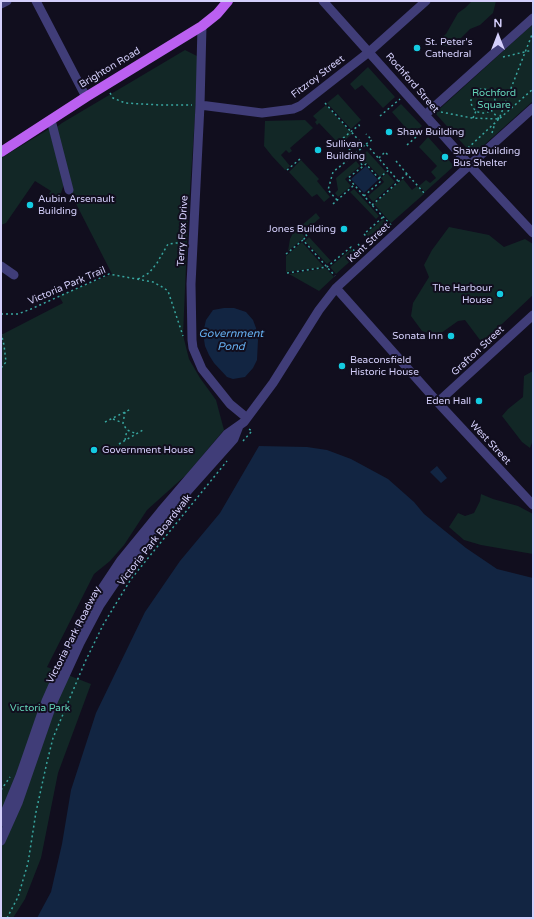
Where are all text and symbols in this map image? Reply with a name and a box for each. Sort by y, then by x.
north arrow [478,16,518,56]
text: N [494,17,502,30]
place label: St. Peter's Cathedral [425,36,472,60]
marker: St. Peter's Cathedral [412,43,422,53]
street label: Brighton Road [77,45,143,91]
street label: Rochford Street [383,51,441,115]
street label: Fitzroy Street [289,53,347,101]
park label: Rochford Square [472,87,516,110]
place label: Shaw Building [397,126,464,138]
marker: Shaw Building [384,127,394,137]
place label: Sullivan Building [326,138,365,162]
marker: Sullivan Building [313,145,323,155]
place label: Shaw Building Bus Shelter [453,145,520,168]
marker: Shaw Building Bus Shelter [440,152,450,162]
place label: Aubin Arsenault Building [38,193,115,216]
street label: Terry Fox Drive [175,195,191,267]
marker: Aubin Arsenault Building [25,200,35,210]
street label: Kent Street [345,220,393,266]
place label: Jones Building [267,223,336,235]
marker: Jones Building [339,224,349,234]
street label: Victoria Park Trail [26,264,108,308]
place label: The Harbour House [432,282,492,306]
marker: The Harbour House [495,289,505,299]
street label: Grafton Street [449,324,507,378]
water label: Government Pond [199,327,263,353]
place label: Sonata Inn [392,330,443,342]
marker: Sonata Inn [446,331,456,341]
place label: Beaconsfield Historic House [350,354,419,378]
marker: Beaconsfield Historic House [337,361,347,371]
place label: Eden Hall [426,395,471,407]
marker: Eden Hall [474,396,484,406]
street label: West Street [467,419,513,467]
place label: Government House [102,444,194,456]
marker: Government House [89,445,99,455]
street label: Victoria Park Boardwalk [115,492,195,588]
street label: Victoria Park Roadway [44,585,104,685]
park label: Victoria Park [10,702,70,714]

